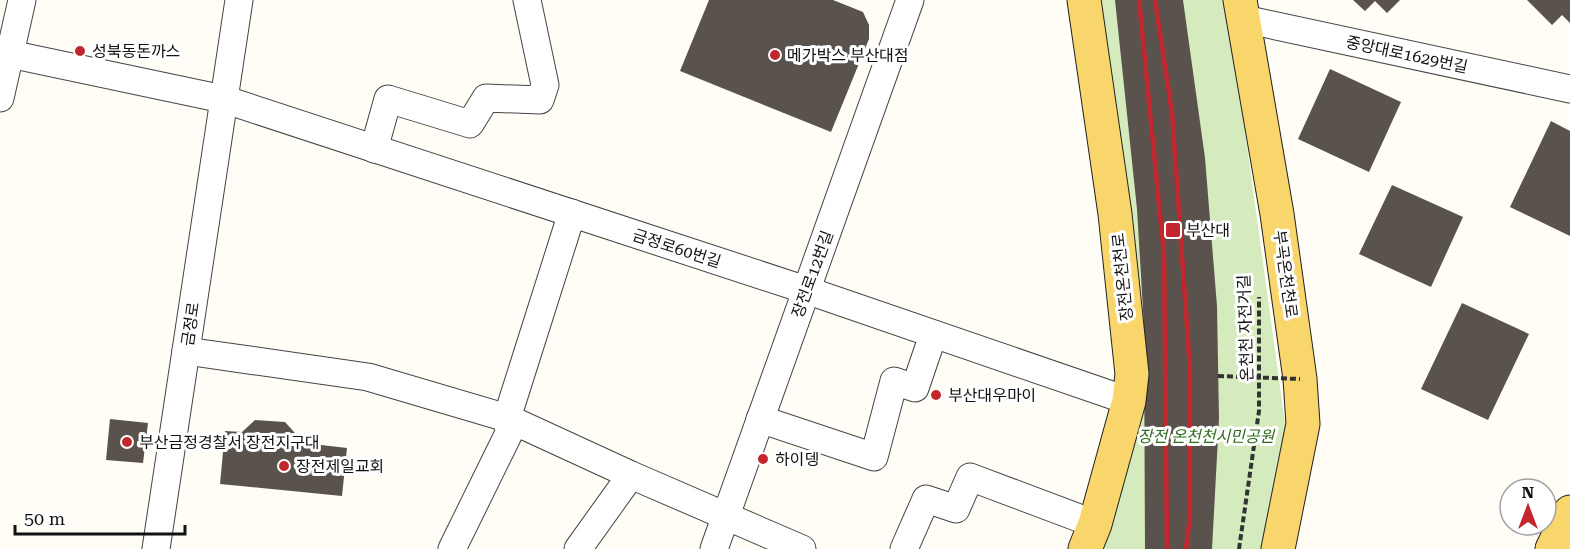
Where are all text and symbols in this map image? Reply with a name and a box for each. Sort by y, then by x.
street label: 중앙대로1629번길 [1344,32,1470,77]
place label: 성북동돈까스 [92,42,180,61]
marker: 성북동돈까스 [73,44,87,58]
place label: 메가박스 부산대점 [787,46,909,65]
marker: 메가박스 부산대점 [768,48,782,62]
marker: 부산대 [1164,221,1182,239]
place label: 부산대 [1186,221,1230,240]
street label: 금정로60번길 [630,225,723,272]
street label: 장전로12번길 [788,228,837,320]
street label: 부곡온천천로 [1270,229,1301,319]
street label: 장전온천천로 [1108,232,1137,322]
street label: 온천천 자전거길 [1234,274,1257,382]
street label: 금정로 [178,301,203,347]
place label: 부산대우마이 [948,386,1036,405]
marker: 부산대우마이 [929,388,943,402]
park label: 장전 온천천시민공원 [1138,427,1276,446]
place label: 부산금정경찰서 장전지구대 [139,433,320,452]
marker: 부산금정경찰서 장전지구대 [120,435,134,449]
place label: 하이뎅 [775,450,819,469]
marker: 하이뎅 [756,452,770,466]
place label: 장전제일교회 [296,457,384,476]
marker: 장전제일교회 [277,459,291,473]
north arrow [1498,477,1558,537]
text: N [1522,483,1534,502]
scale bar [15,498,184,536]
text: 50 m [24,508,65,529]

